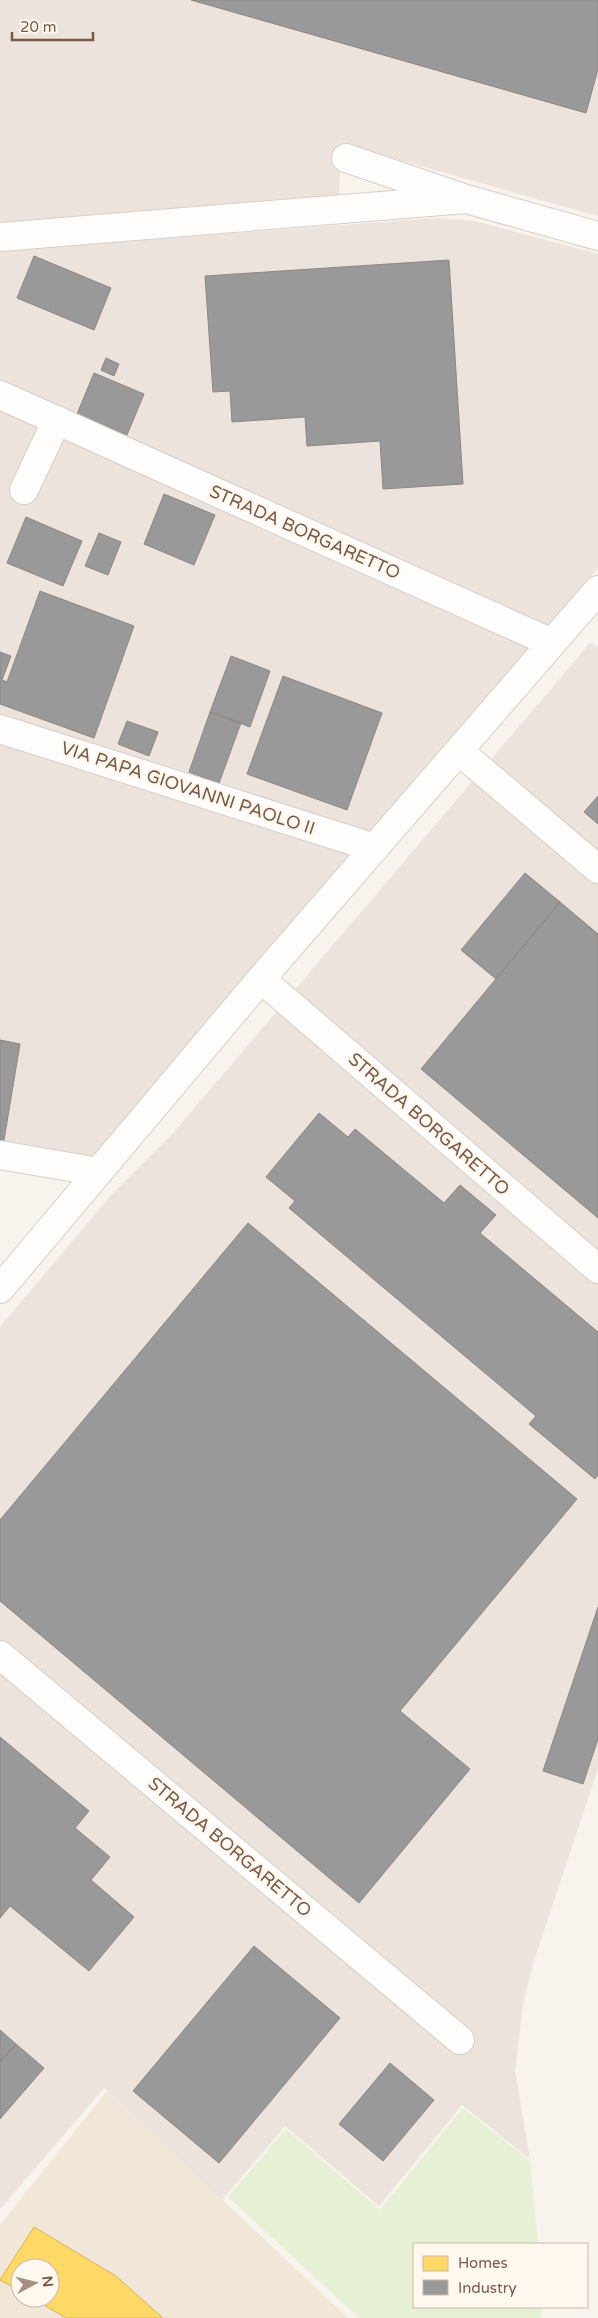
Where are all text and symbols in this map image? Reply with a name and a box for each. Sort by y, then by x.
scale bar [12,10,94,42]
text: 20 m [20,18,57,36]
street label: STRADA BORGARETTO [206,480,404,584]
street label: VIA PAPA GIOVANNI PAOLO II [58,736,318,840]
street label: STRADA BORGARETTO [344,1048,514,1200]
street label: STRADA BORGARETTO [144,1772,316,1922]
legend [413,2243,588,2308]
text: Homes [458,2254,508,2272]
north arrow [10,2258,60,2308]
text: N [38,2275,57,2288]
text: Industry [458,2279,517,2297]

